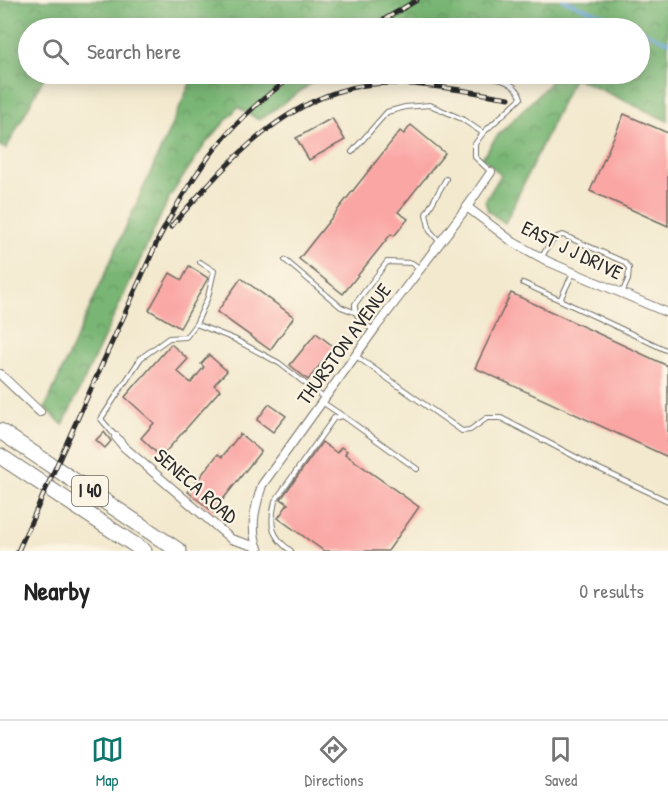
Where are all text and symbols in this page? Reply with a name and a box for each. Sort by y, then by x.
search box [18,18,650,84]
icon: search [39,35,72,68]
text: Search here [87,36,181,66]
street label: EAST J J DRIVE [517,214,627,286]
street label: THURSTON AVENUE [290,277,397,410]
street label: SENECA ROAD [149,442,244,530]
road number: I 40 [72,476,108,506]
text: Nearby [24,573,90,608]
text: 0 results [579,577,644,604]
tab: Map [91,733,124,791]
tab: Directions [305,733,363,791]
tab: Saved [544,733,577,791]

